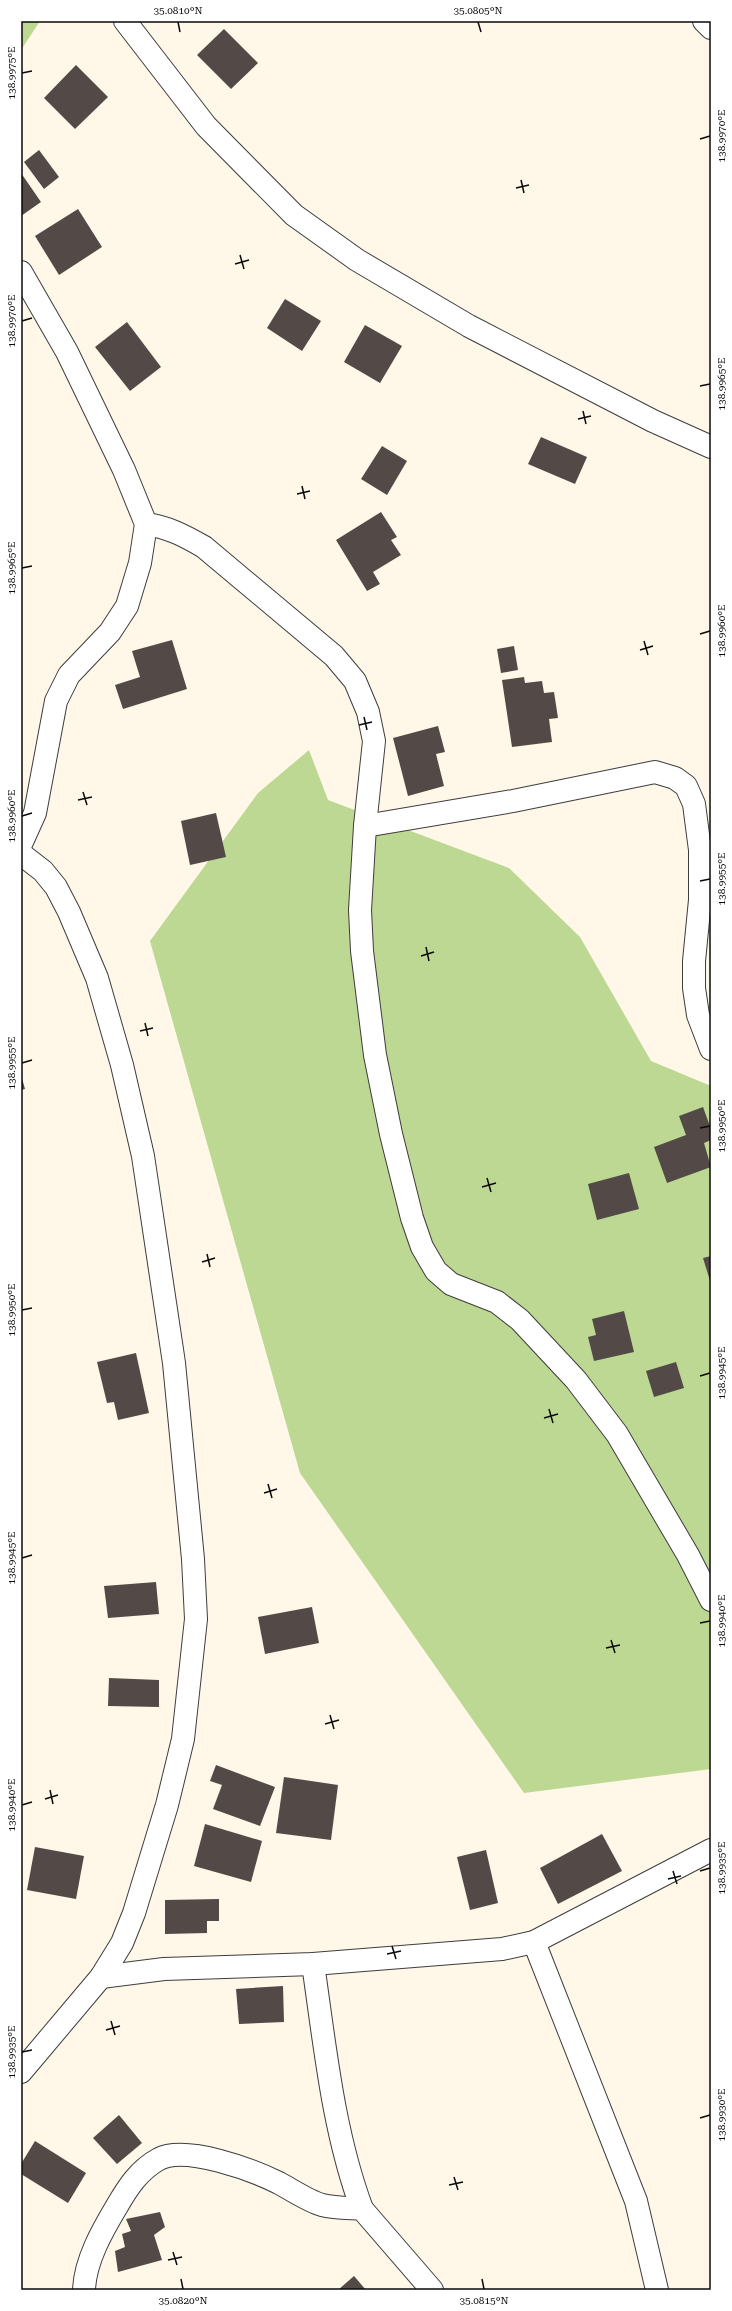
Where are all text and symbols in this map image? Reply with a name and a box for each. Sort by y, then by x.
text: 35.0810°N [153,5,203,16]
text: 35.0805°N [453,5,503,16]
text: 138.9975°E [6,46,17,100]
text: 138.9970°E [716,109,727,163]
text: 138.9970°E [6,294,17,348]
text: 138.9965°E [716,357,727,411]
text: 138.9965°E [6,541,17,595]
text: 138.9960°E [716,604,727,658]
text: 138.9960°E [6,789,17,843]
text: 138.9955°E [716,852,727,906]
text: 138.9955°E [6,1036,17,1090]
text: 138.9950°E [716,1099,727,1153]
text: 138.9950°E [6,1283,17,1337]
text: 138.9945°E [716,1346,727,1400]
text: 138.9945°E [6,1531,17,1585]
text: 138.9940°E [716,1594,727,1648]
text: 138.9940°E [6,1778,17,1832]
text: 138.9935°E [716,1841,727,1895]
text: 138.9935°E [6,2025,17,2079]
text: 138.9930°E [716,2088,727,2142]
text: 35.0820°N [158,2295,208,2306]
text: 35.0815°N [459,2295,509,2306]

